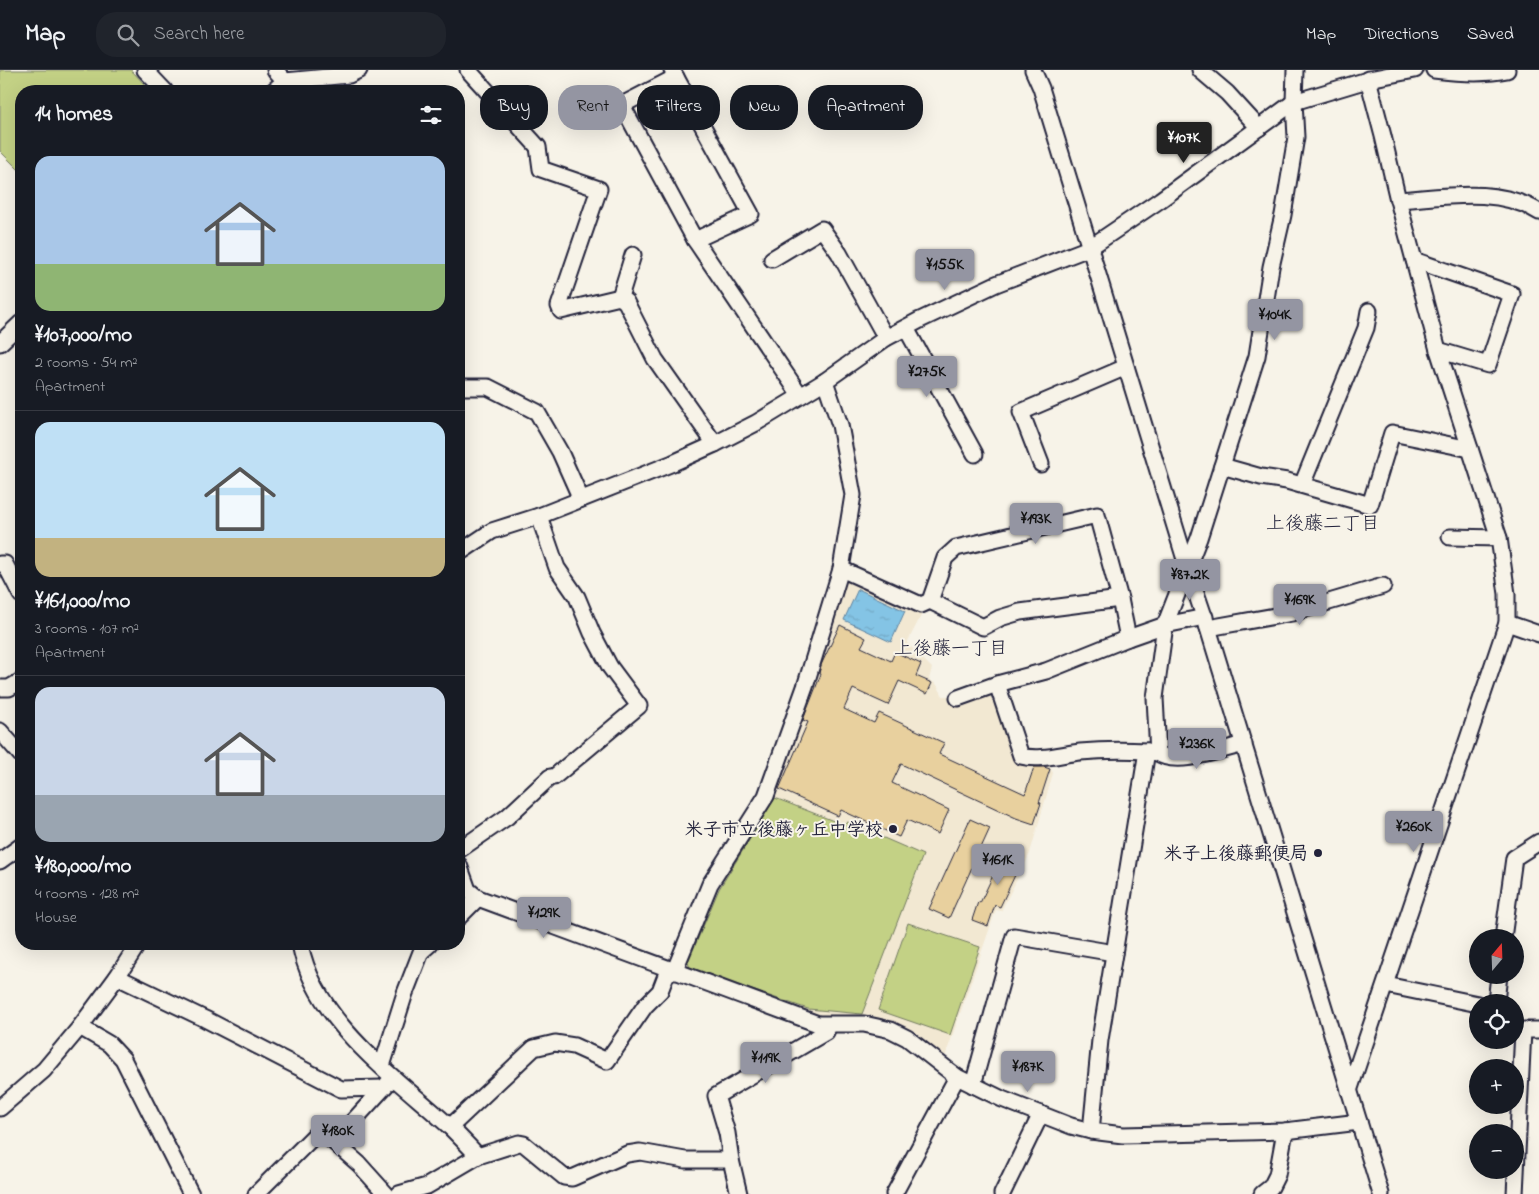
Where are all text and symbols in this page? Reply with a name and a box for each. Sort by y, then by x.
search box [96,12,446,57]
text: Map [25,17,66,52]
icon: search [114,21,142,49]
text: Search here [154,21,245,48]
text: Map [1306,22,1336,48]
text: Directions [1364,22,1439,48]
text: Saved [1467,22,1514,48]
chip: Buy [480,85,548,130]
chip: Rent [558,85,627,130]
chip: Filters [637,85,720,130]
chip: New [730,85,798,130]
chip: Apartment [808,85,923,130]
text: 14 homes [35,100,113,130]
icon: filters [417,101,445,129]
pin: ¥107K [1149,122,1219,164]
text: ¥107K [1168,126,1200,150]
icon: home [195,189,285,279]
pin: ¥155K [910,248,980,291]
text: ¥155K [926,253,964,277]
pin: ¥104K [1240,298,1310,341]
text: ¥104K [1259,303,1291,327]
text: ¥107,000/mo [35,321,132,351]
text: 2 rooms · 54 m² [35,351,137,375]
pin: ¥275K [892,356,962,398]
text: ¥275K [908,360,946,384]
text: Apartment [35,375,105,399]
icon: home [195,454,285,544]
pin: ¥193K [1001,502,1071,545]
text: ¥193K [1021,507,1051,531]
district label: 上後藤二丁目 [1266,511,1380,538]
pin: ¥87.2K [1149,558,1231,601]
text: ¥87.2K [1171,563,1209,587]
pin: ¥169K [1265,584,1335,626]
text: ¥161,000/mo [35,587,130,617]
text: ¥169K [1285,588,1315,612]
text: 3 rooms · 107 m² [35,617,139,641]
district label: 上後藤一丁目 [894,636,1008,663]
text: Apartment [35,641,105,665]
icon: home [195,719,285,809]
pin: ¥236K [1162,728,1232,770]
text: ¥236K [1179,732,1215,756]
pin: ¥260K [1379,810,1449,853]
text: ¥260K [1396,815,1432,839]
place label: 米子市立後藤ヶ丘中学校 [685,818,883,844]
marker: 米子市立後藤ヶ丘中学校 [887,823,899,835]
place label: 米子上後藤郵便局 [1164,842,1308,868]
pin: ¥161K [963,844,1033,886]
marker: 米子上後藤郵便局 [1312,847,1324,859]
text: ¥161K [982,848,1014,872]
text: ¥180,000/mo [35,852,131,882]
text: 4 rooms · 128 m² [35,882,139,906]
pin: ¥129K [509,896,579,939]
text: ¥129K [528,901,560,925]
text: House [35,906,77,930]
north arrow [1469,929,1524,984]
map controls [1469,929,1524,1179]
button: locate [1469,994,1524,1049]
pin: ¥119K [731,1042,801,1084]
text: ¥119K [752,1046,781,1070]
pin: ¥187K [993,1050,1063,1093]
text: ¥187K [1012,1055,1044,1079]
button: + [1469,1059,1524,1114]
pin: ¥180K [303,1114,373,1157]
text: ¥180K [322,1119,354,1143]
button: − [1469,1124,1524,1179]

